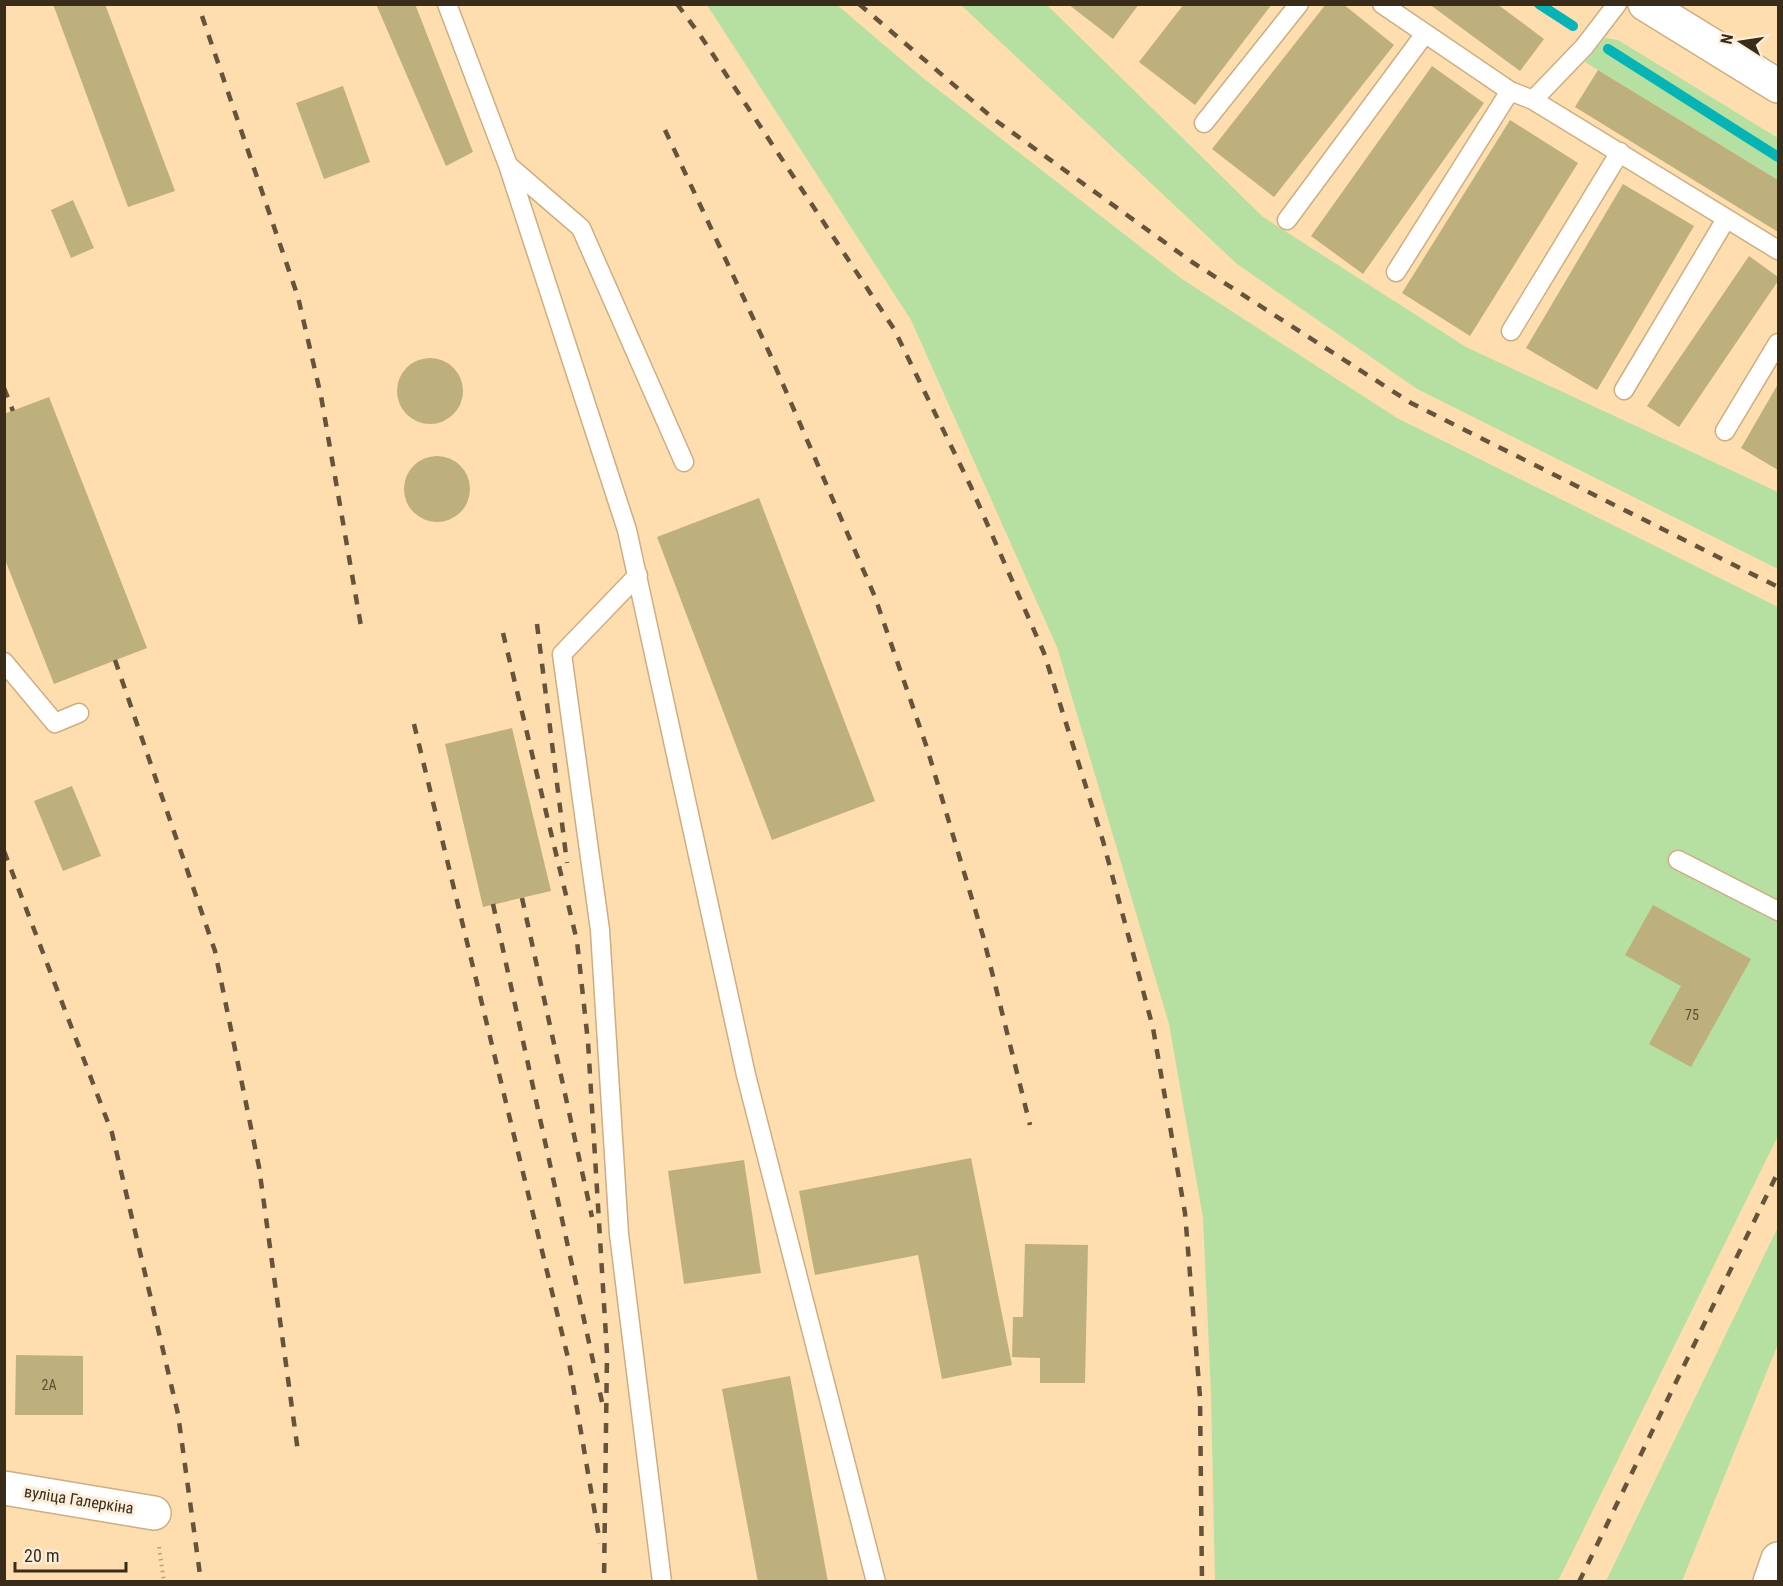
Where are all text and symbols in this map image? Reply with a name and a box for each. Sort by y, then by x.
north arrow [1711,12,1771,72]
text: N [1717,32,1737,46]
house number: 75 [1685,1007,1699,1023]
house number: 2А [42,1377,56,1393]
street label: вуліца Галеркіна [23,1482,135,1518]
scale bar [15,1535,126,1573]
text: 20 m [24,1545,59,1566]

